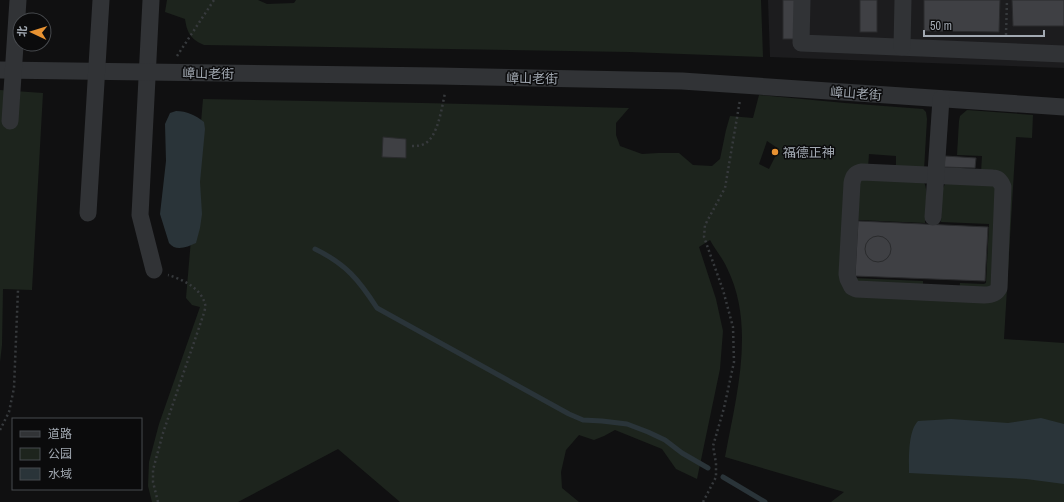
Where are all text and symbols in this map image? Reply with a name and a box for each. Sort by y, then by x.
north arrow [12,12,52,52]
scale bar [924,12,1044,38]
text: 50 m [930,18,952,34]
text: 北 [15,25,29,37]
street label: 嶂山老街 [182,65,234,82]
street label: 嶂山老街 [506,70,558,87]
street label: 嶂山老街 [829,83,883,104]
place label: 福德正神 [783,144,835,161]
marker: 福德正神 [770,147,780,157]
legend [12,418,142,490]
text: 道路 [48,426,72,442]
text: 公园 [48,446,72,462]
text: 水域 [48,466,72,482]

